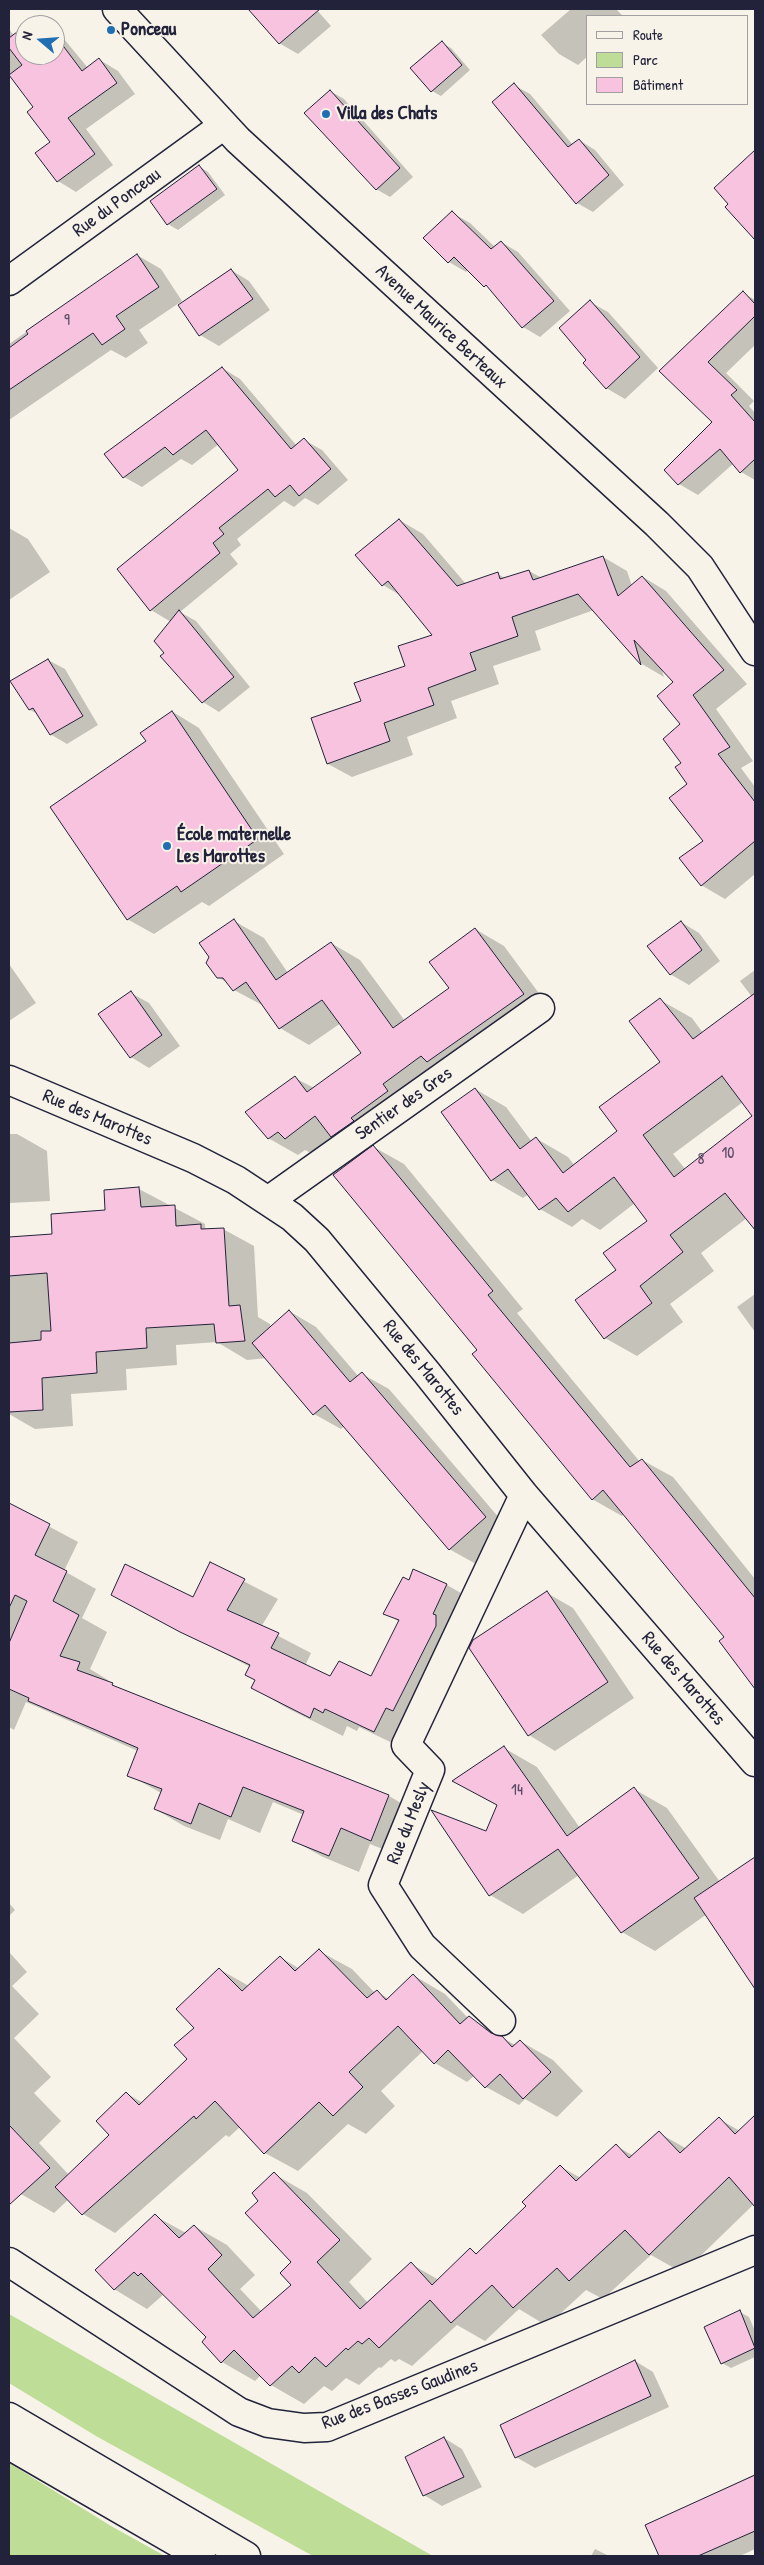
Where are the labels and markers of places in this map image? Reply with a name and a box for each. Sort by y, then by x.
place label: Ponceau [121,19,176,41]
marker: Ponceau [105,24,117,36]
place label: Villa des Chats [336,103,437,125]
marker: Villa des Chats [320,108,332,120]
place label: École maternelle Les Marottes [177,824,291,868]
marker: École maternelle Les Marottes [161,840,173,852]

